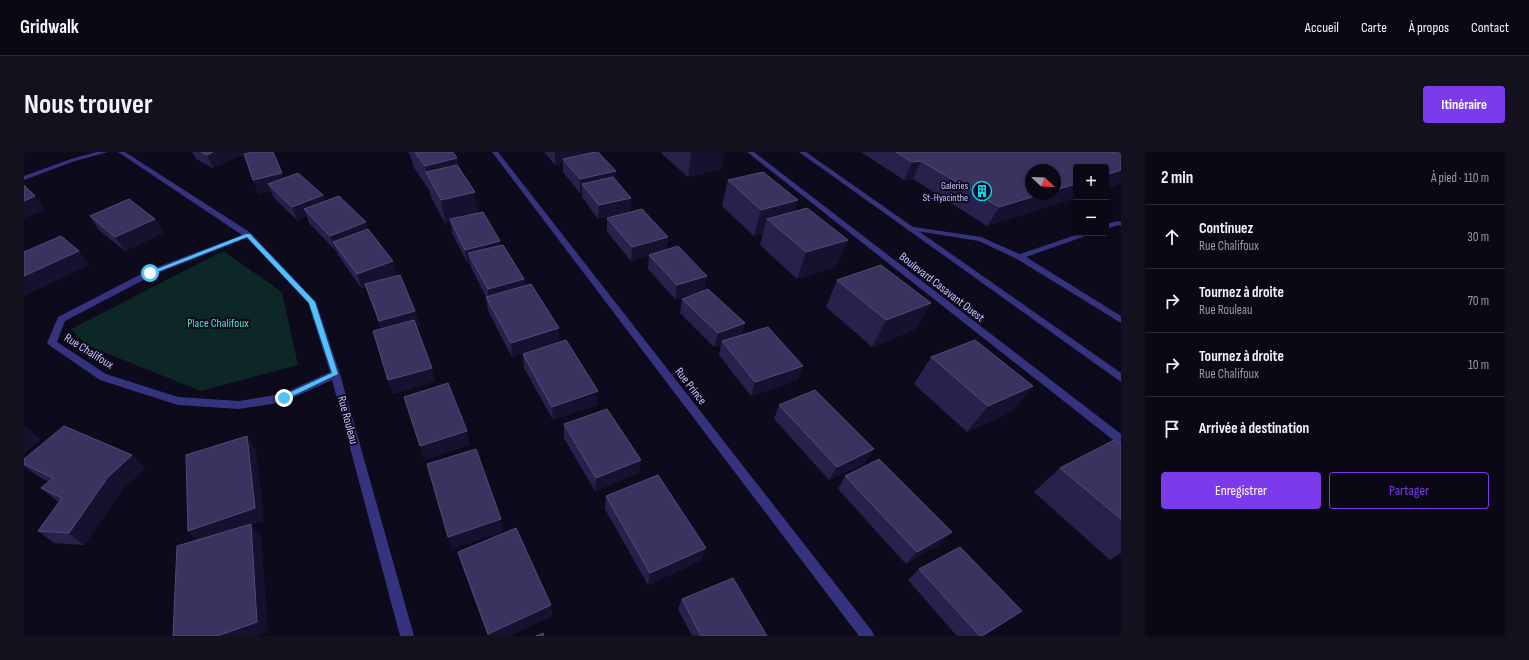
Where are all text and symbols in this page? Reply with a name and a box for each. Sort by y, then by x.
text: Gridwalk [20,16,79,39]
text: Accueil [1305,19,1339,36]
text: Carte [1361,19,1387,36]
text: À propos [1409,19,1449,36]
text: Contact [1471,19,1509,36]
button: Itinéraire [1423,86,1505,123]
text: Nous trouver [24,88,153,121]
north arrow [1025,164,1061,200]
map controls [1073,164,1109,236]
button: + [1073,164,1109,200]
text: 2 min [1161,168,1193,188]
text: À pied · 110 m [1431,170,1489,186]
place label: Galeries St-Hyacinthe [923,180,968,204]
building icon: Galeries St-Hyacinthe [971,180,993,202]
button: − [1073,200,1109,236]
text: Continuez [1199,219,1253,238]
icon: ahead [1161,226,1183,248]
text: 30 m [1467,229,1489,245]
text: Rue Chalifoux [1199,238,1259,254]
street label: Boulevard Casavant Ouest [896,249,988,326]
route start [141,264,159,282]
text: Tournez à droite [1199,283,1284,302]
icon: right [1161,290,1183,312]
text: 70 m [1468,293,1489,309]
text: Rue Rouleau [1199,302,1253,318]
park label: Place Chalifoux [187,316,249,331]
street label: Rue Chalifoux [61,330,117,373]
text: Tournez à droite [1199,347,1284,366]
icon: right [1161,354,1183,376]
text: 10 m [1468,357,1489,373]
street label: Rue Prince [672,365,710,408]
text: Rue Chalifoux [1199,366,1259,382]
route end [275,389,293,407]
street label: Rue Rouleau [334,394,361,446]
icon: arrive [1161,418,1183,440]
text: Arrivée à destination [1199,419,1309,438]
button: Enregistrer [1161,472,1321,509]
button: Partager [1329,472,1489,509]

